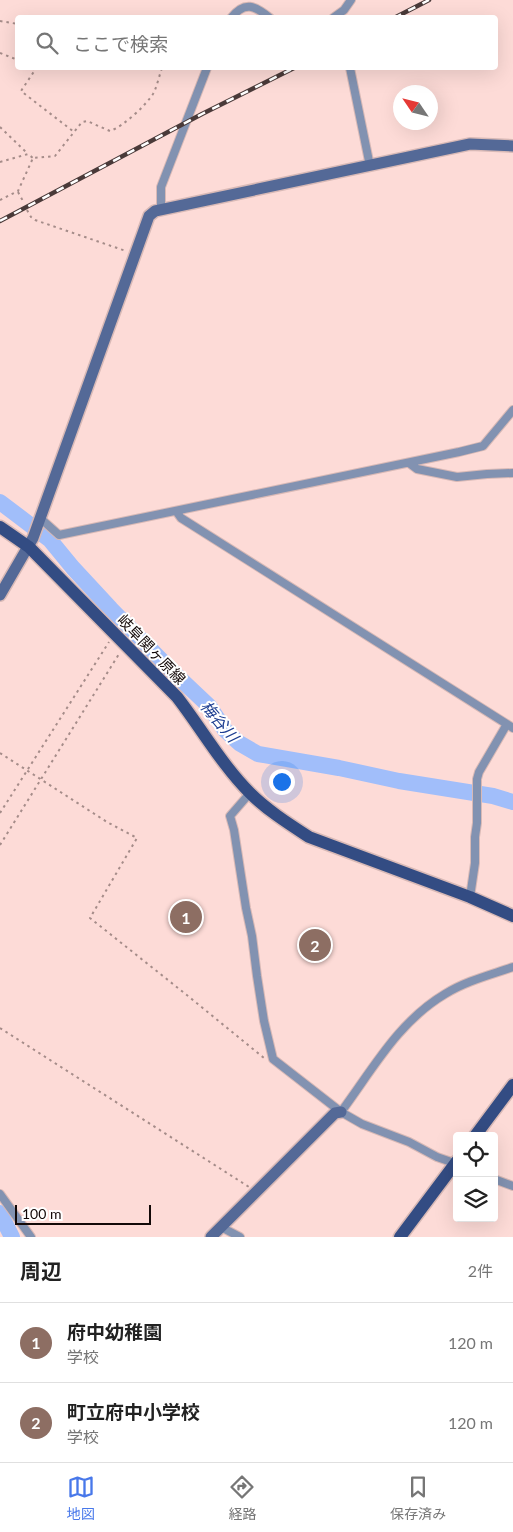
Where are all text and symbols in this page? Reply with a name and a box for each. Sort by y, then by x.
search box [15,15,498,70]
icon: search [33,29,61,57]
text: ここで検索 [73,32,168,55]
north arrow [393,85,438,130]
street label: 岐阜関ヶ原線 [114,610,190,688]
water label: 梅谷川 [197,697,244,747]
your location [269,769,295,795]
pin: 1 [170,898,202,936]
pin: 2 [299,926,331,964]
map controls [453,1132,498,1222]
button: locate [453,1132,498,1177]
button: layers [453,1177,498,1222]
scale bar [15,1202,151,1225]
text: 100 m [22,1205,61,1222]
text: 周辺 [20,1258,62,1283]
text: 2件 [468,1261,493,1280]
text: 府中幼稚園 [67,1320,162,1343]
text: 1 [31,1333,41,1352]
text: 120 m [448,1333,493,1352]
text: 学校 [67,1347,99,1366]
text: 町立府中小学校 [67,1400,200,1423]
text: 2 [31,1413,41,1432]
text: 120 m [448,1413,493,1432]
text: 学校 [67,1427,99,1446]
tab: 地図 [67,1473,95,1523]
tab: 経路 [228,1473,256,1523]
tab: 保存済み [390,1473,446,1523]

